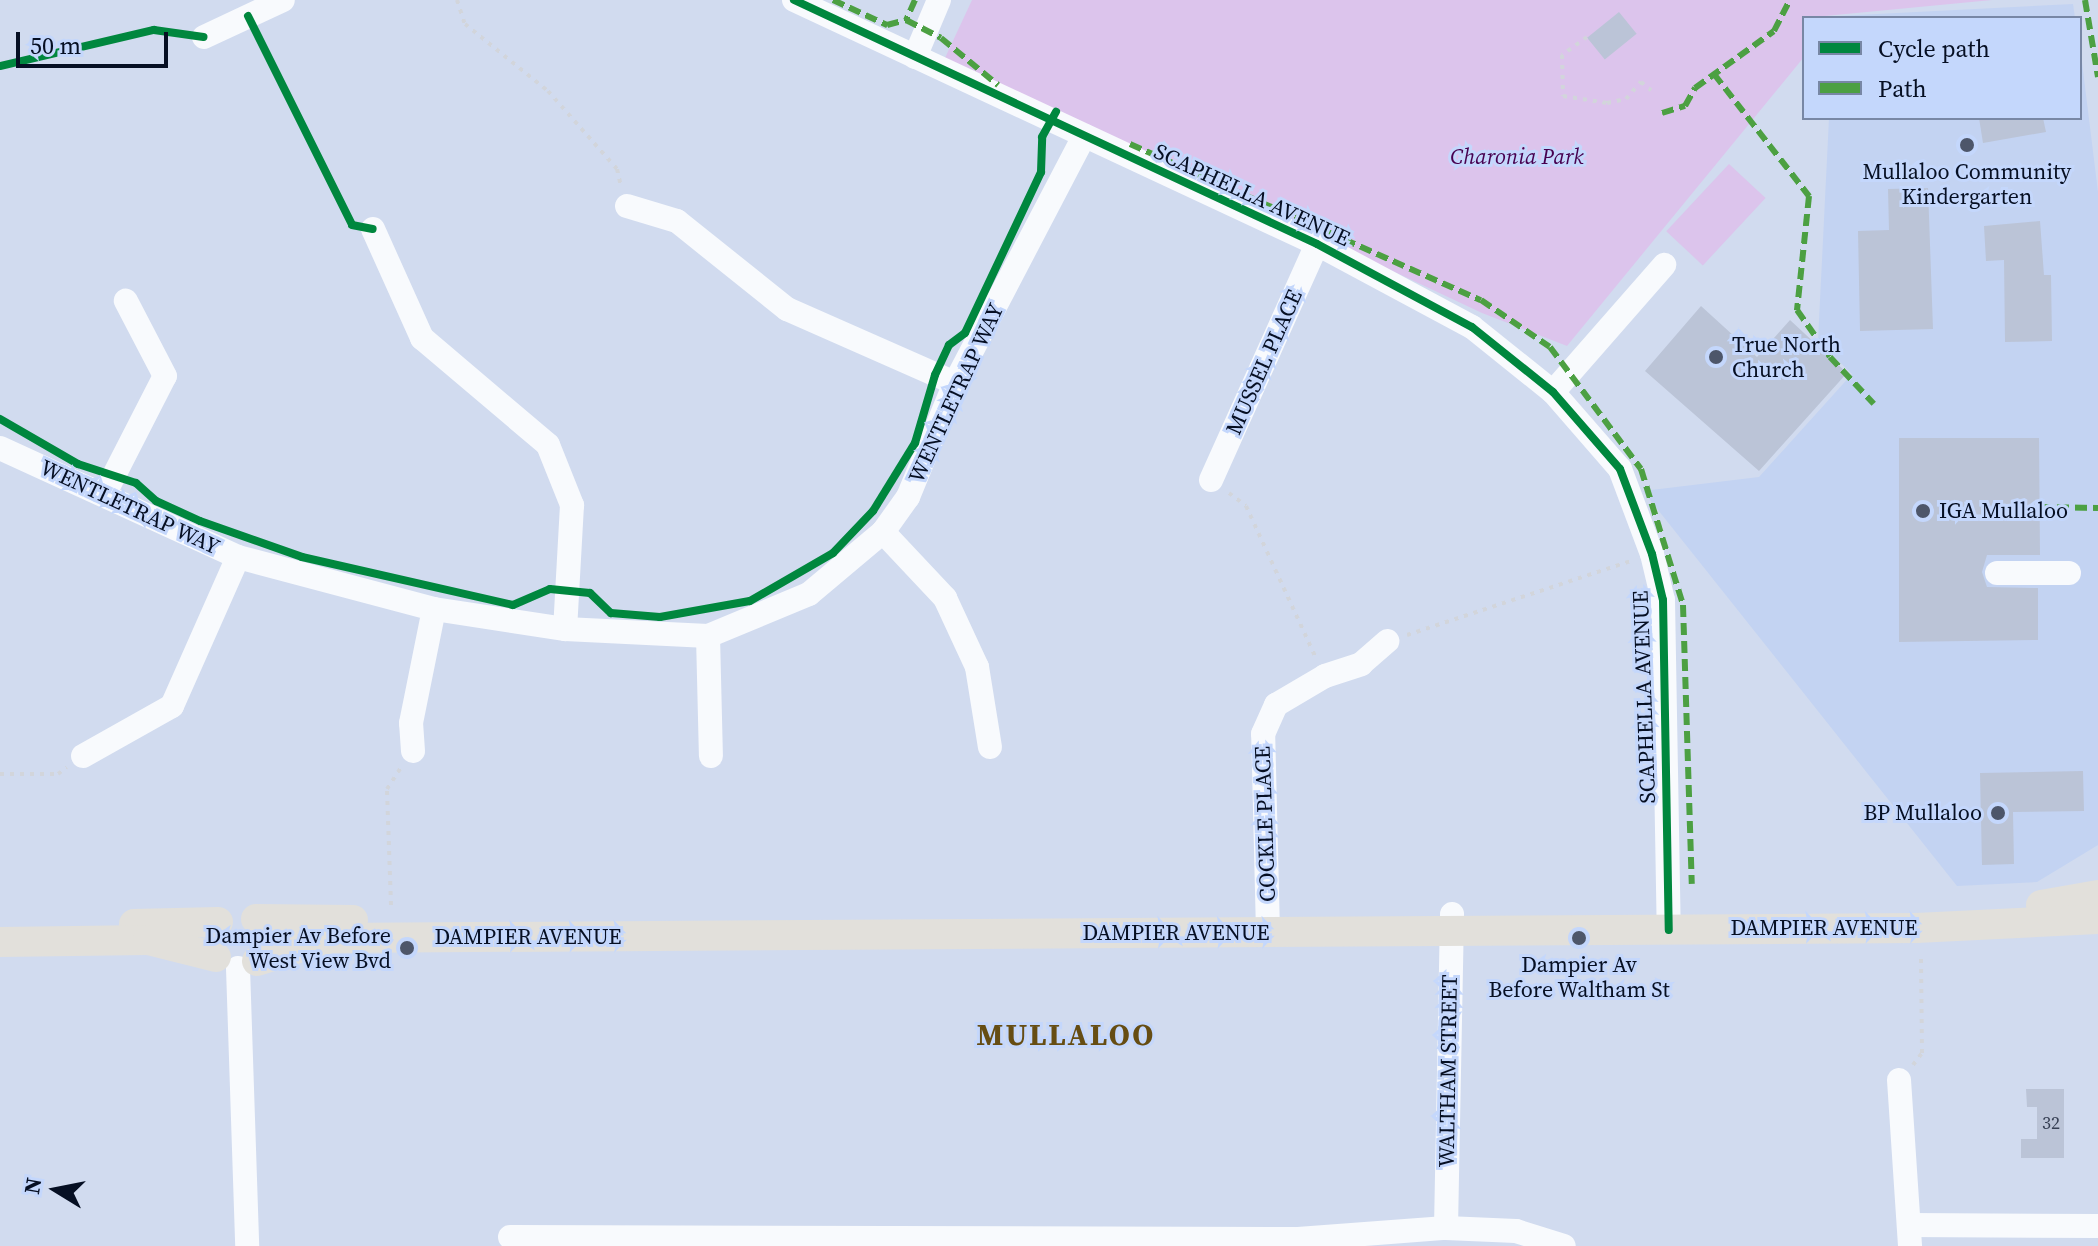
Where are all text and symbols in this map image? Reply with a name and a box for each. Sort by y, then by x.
scale bar [20,16,172,66]
legend [1802,16,2082,120]
text: 50 m [30,29,81,62]
text: Cycle path [1878,32,1990,65]
text: Path [1878,72,1927,105]
marker: Mullaloo Community Kindergarten [1958,136,1976,154]
street label: SCAPHELLA AVENUE [1150,138,1354,252]
park label: Charonia Park [1450,144,1584,170]
place label: Mullaloo Community Kindergarten [1863,158,2071,210]
street label: MUSSEL PLACE [1220,285,1308,439]
street label: WENTLETRAP WAY [903,299,1009,487]
place label: True North Church [1732,331,1841,382]
marker: True North Church [1707,348,1725,366]
street label: WENTLETRAP WAY [36,454,224,560]
place label: IGA Mullaloo [1939,498,2068,524]
marker: IGA Mullaloo [1914,502,1932,520]
street label: SCAPHELLA AVENUE [1627,590,1661,804]
street label: COCKLE PLACE [1249,746,1281,902]
place label: BP Mullaloo [1864,800,1982,826]
marker: BP Mullaloo [1989,804,2007,822]
street label: DAMPIER AVENUE [1731,915,1917,941]
street label: DAMPIER AVENUE [1083,920,1269,946]
place label: Dampier Av Before West View Bvd [206,922,391,974]
street label: DAMPIER AVENUE [435,924,621,950]
marker: Dampier Av Before Waltham St [1570,929,1588,947]
marker: Dampier Av Before West View Bvd [398,939,416,957]
place label: Dampier Av Before Waltham St [1488,951,1670,1002]
street label: WALTHAM STREET [1433,974,1463,1168]
district label: MULLALOO [977,1017,1155,1053]
house number: 32 [2042,1112,2060,1134]
north arrow [16,1150,96,1230]
text: N [16,1175,49,1196]

